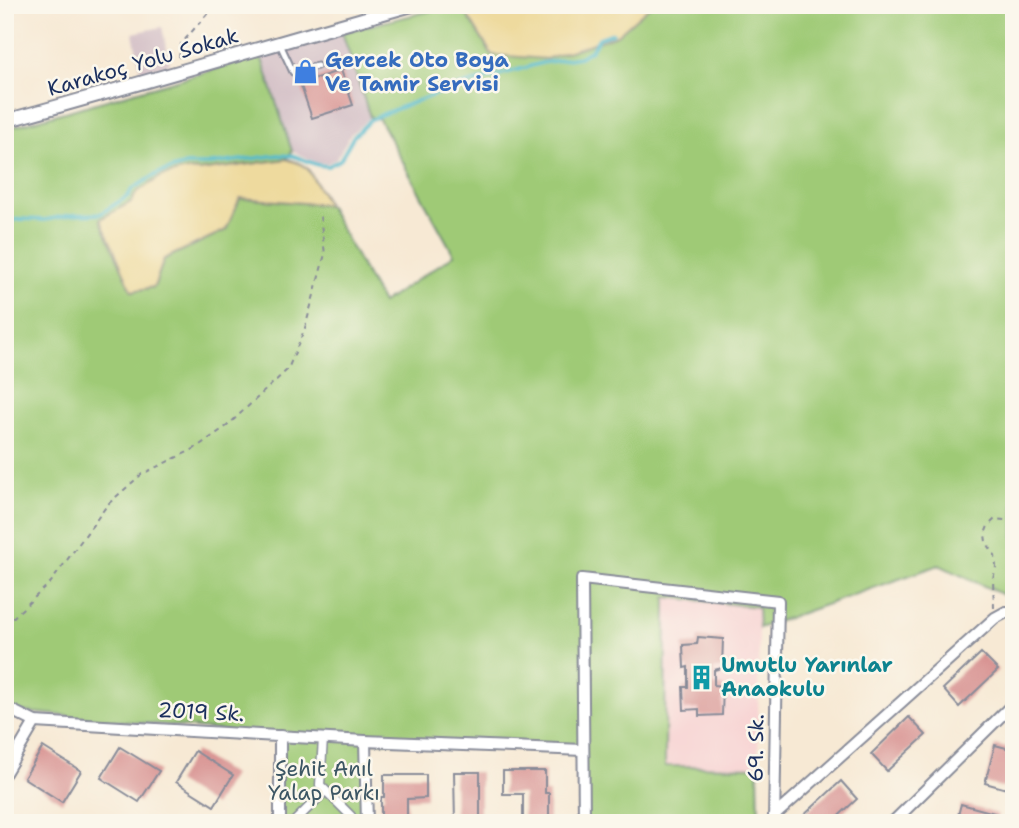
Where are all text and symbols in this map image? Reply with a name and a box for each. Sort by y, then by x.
street label: Karakoç Yolu Sokak [44,21,242,103]
place label: Gercek Oto Boya Ve Tamir Servisi [325,46,510,98]
shop icon: Gercek Oto Boya Ve Tamir Servisi [291,58,319,86]
place label: Umutlu Yarınlar Anaokulu [721,651,893,703]
building icon: Umutlu Yarınlar Anaokulu [687,663,715,691]
street label: 2019 Sk. [157,696,245,728]
street label: 69. Sk. [741,714,771,782]
park label: Şehit Anıl Yalap Parkı [268,755,380,807]

